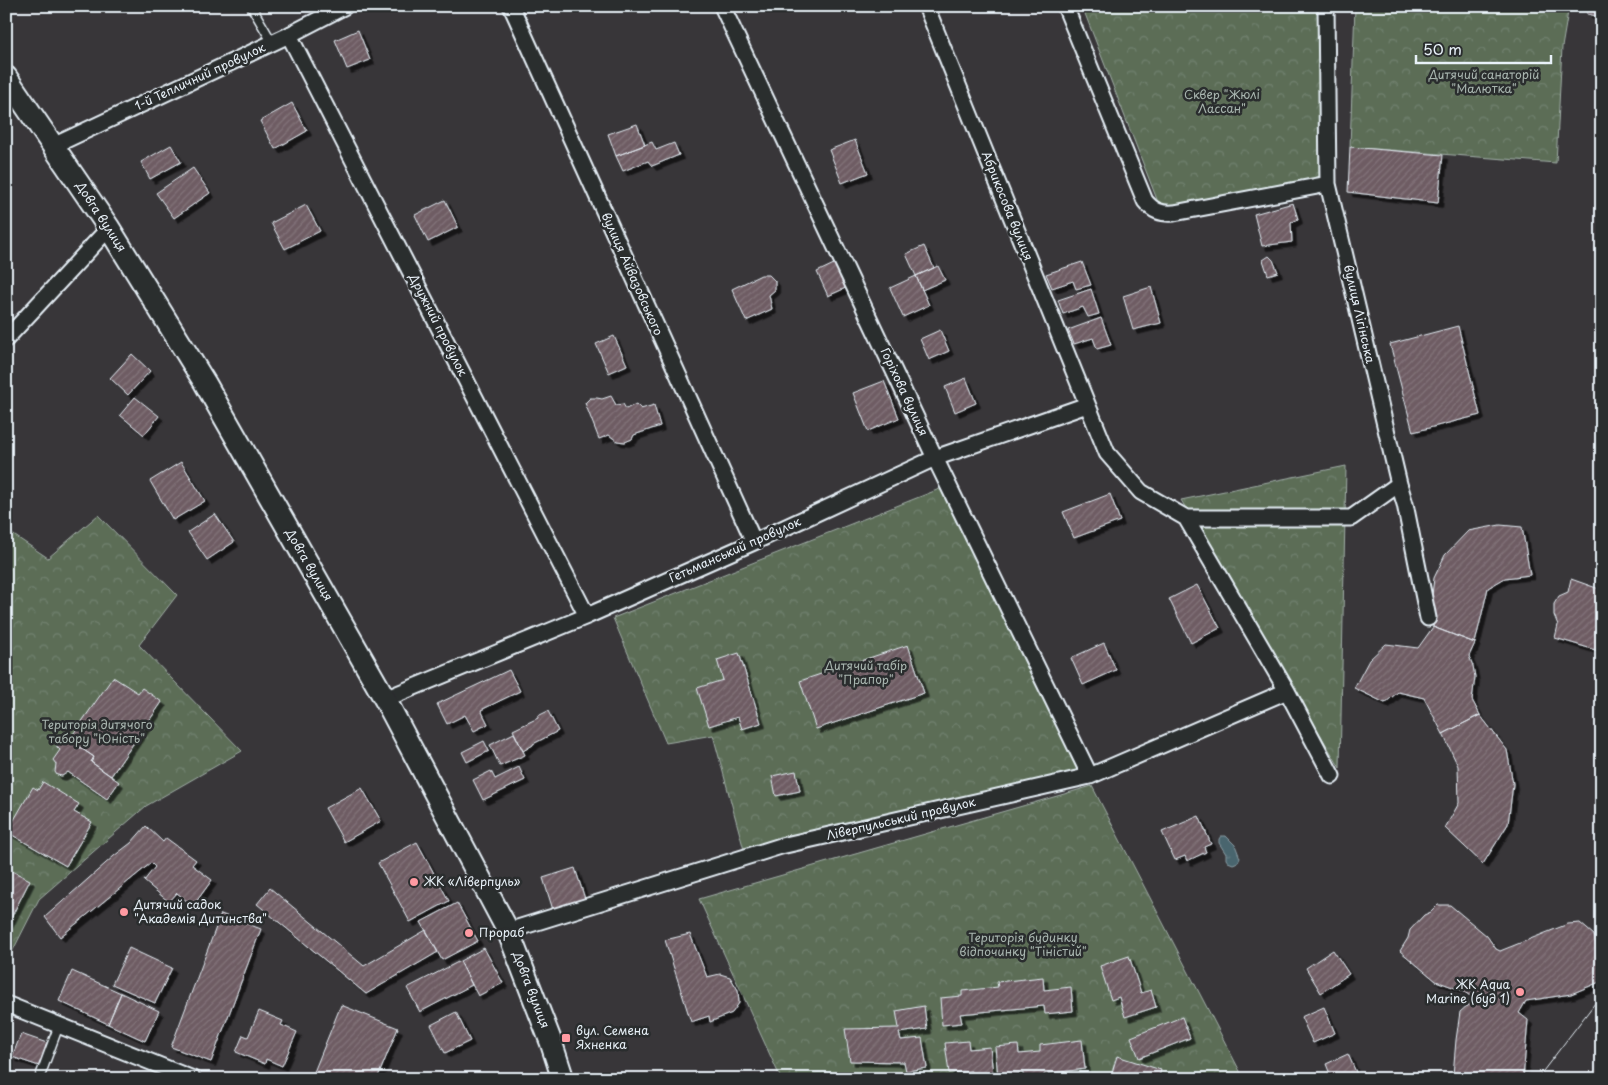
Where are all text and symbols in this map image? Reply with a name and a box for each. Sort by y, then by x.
scale bar [1416,32,1550,64]
street label: 1-й Тепличний провулок [131,37,269,114]
text: 50 m [1423,37,1462,60]
park label: Дитячий санаторій "Малютка" [1428,65,1539,97]
park label: Сквер "Жюлі Лассан" [1184,85,1260,117]
street label: Абрикосова вулиця [978,148,1038,263]
street label: Довга вулиця [72,177,131,255]
street label: вулиця Айвазовського [598,209,668,338]
street label: вулиця Лігінська [1340,263,1380,365]
street label: Дружний провулок [405,269,473,380]
street label: Горіхова вулиця [877,345,933,439]
street label: Гетьманський провулок [666,512,804,586]
street label: Довга вулиця [281,524,338,604]
park label: Дитячий табір "Прапор" [824,656,907,688]
park label: Територія дитячого табору "Юність" [41,715,153,747]
street label: Ліверпульський провулок [824,792,978,844]
place label: ЖК «Ліверпуль» [423,872,521,890]
marker: ЖК «Ліверпуль» [408,876,420,888]
place label: Дитячий садок "Академія Дитинства" [133,895,267,927]
marker: Дитячий садок "Академія Дитинства" [118,906,130,918]
place label: Прораб [479,923,524,941]
marker: Прораб [463,927,475,939]
park label: Територія будинку відпочинку "Тіністий" [959,928,1087,960]
street label: Довга вулиця [509,948,555,1031]
place label: ЖК Aqua Marine (буд 1) [1426,975,1511,1007]
marker: ЖК Aqua Marine (буд 1) [1514,986,1526,998]
place label: вул. Семена Яхненка [576,1021,649,1053]
marker: вул. Семена Яхненка [560,1032,572,1044]

